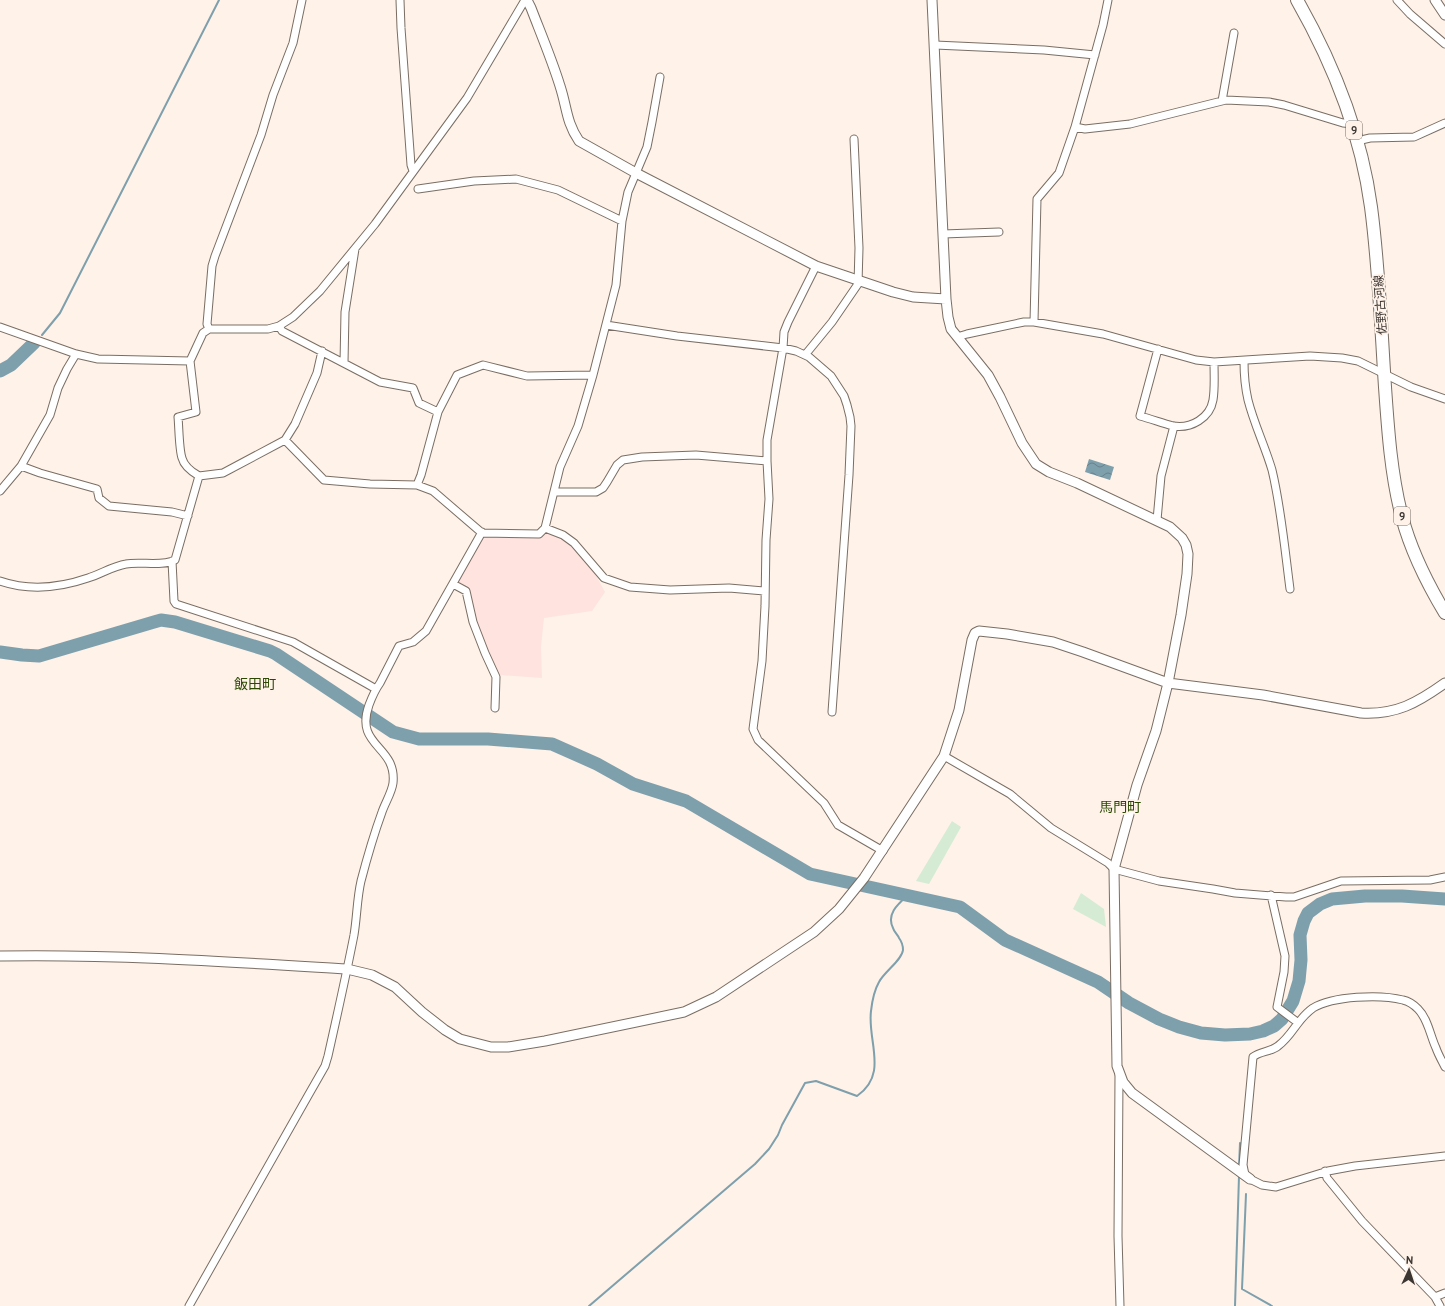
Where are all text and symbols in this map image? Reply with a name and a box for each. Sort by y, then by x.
road number: 9 [1346,121,1362,139]
street label: 佐野古河線 [1370,275,1390,335]
road number: 9 [1394,507,1410,525]
district label: 飯田町 [234,675,276,693]
district label: 馬門町 [1099,798,1141,816]
north arrow [1389,1250,1429,1290]
text: N [1406,1253,1414,1267]

